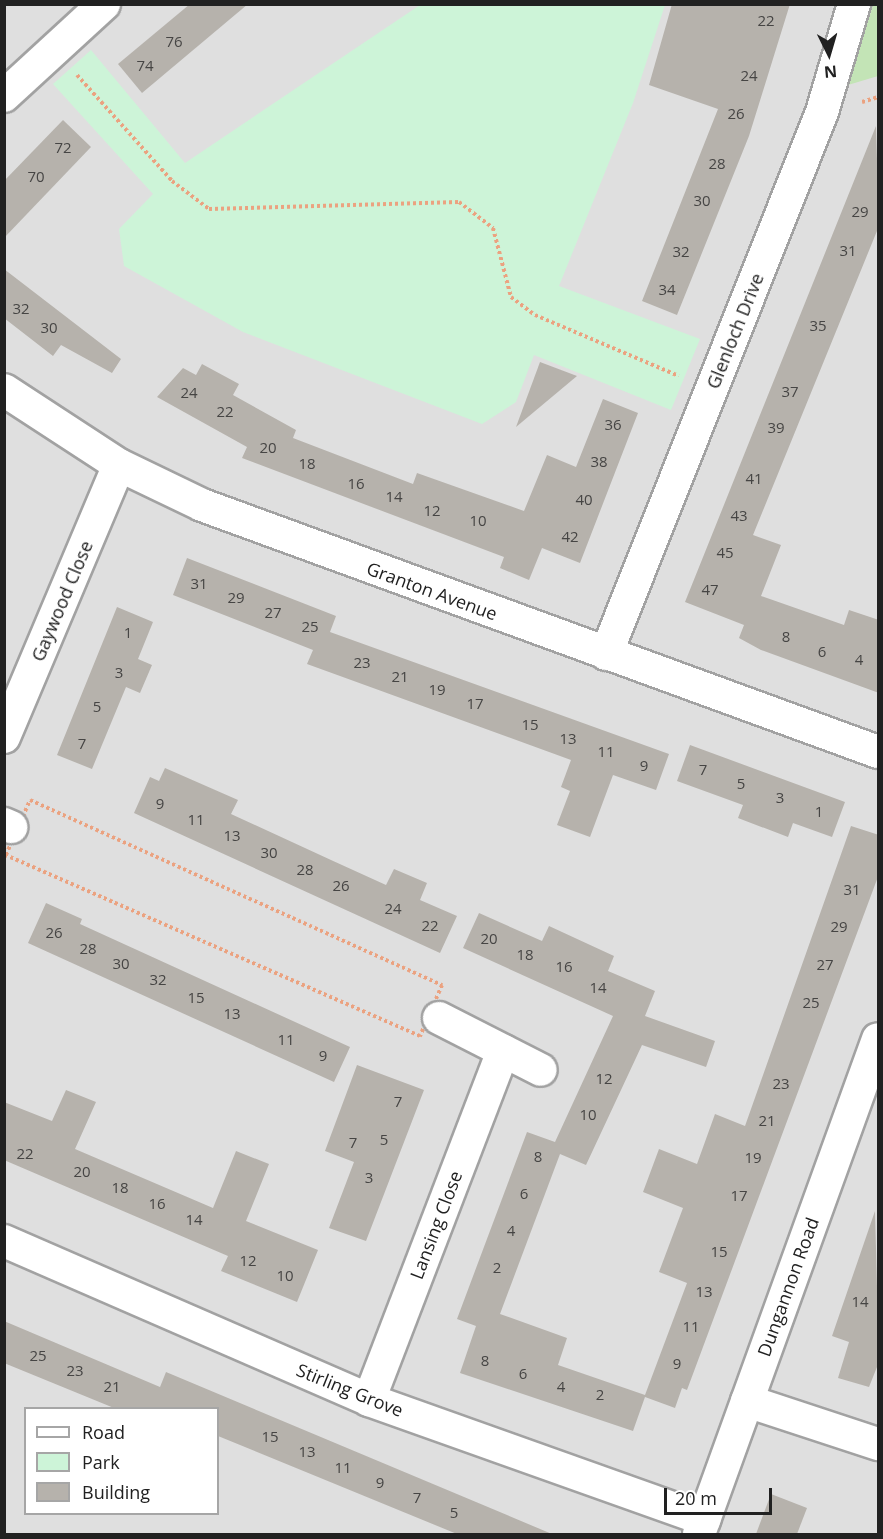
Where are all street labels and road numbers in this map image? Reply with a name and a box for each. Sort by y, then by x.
street label: Glenloch Drive [702,270,768,392]
street label: Gaywood Close [27,538,97,664]
street label: Granton Avenue [364,557,500,625]
street label: Lansing Close [405,1168,467,1282]
street label: Dungannon Road [753,1214,823,1360]
street label: Stirling Grove [294,1359,406,1421]

